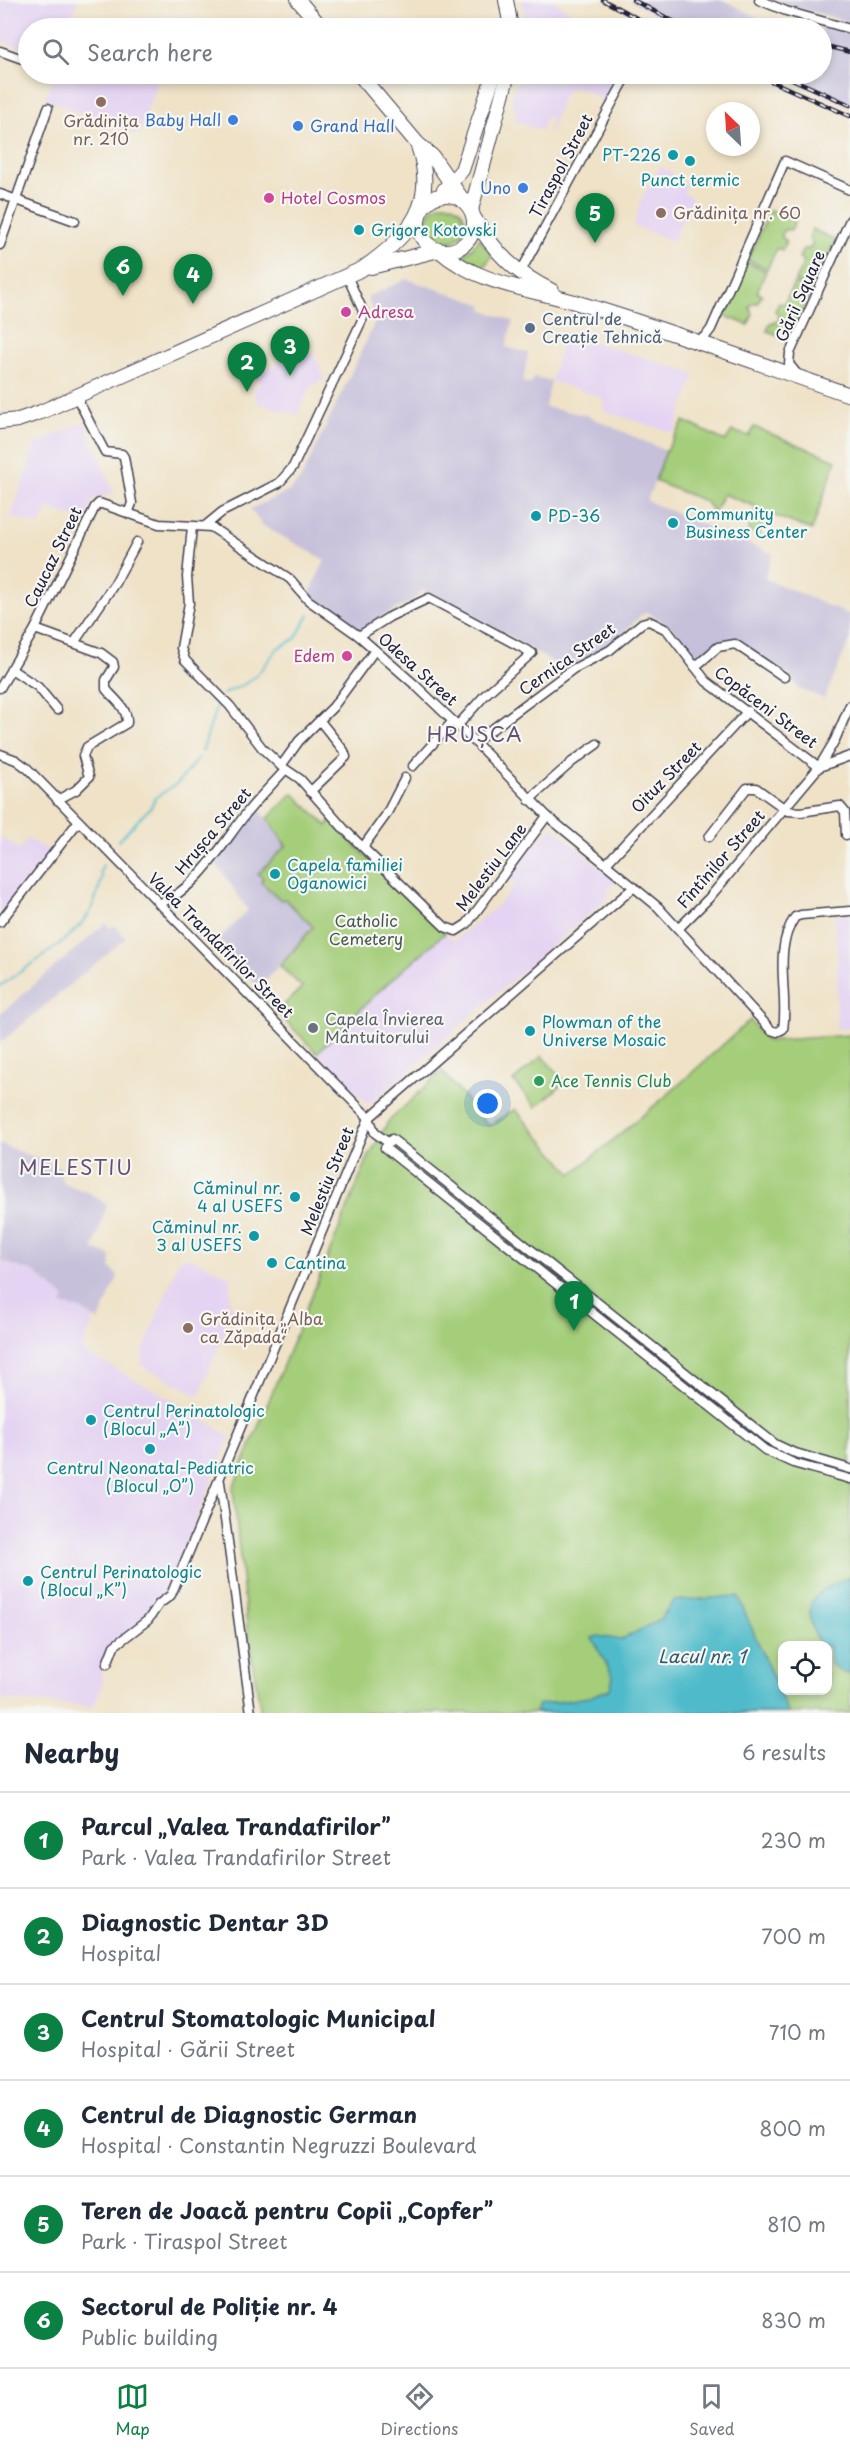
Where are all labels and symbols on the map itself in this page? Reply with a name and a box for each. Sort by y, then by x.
marker: Grădinița nr. 210 [94,95,108,109]
north arrow [706,102,760,156]
place label: Baby Hall [145,107,221,131]
place label: Grădinița nr. 210 [63,108,139,150]
street label: Tiraspol Street [523,109,598,222]
marker: Baby Hall [226,113,240,127]
place label: Grand Hall [310,113,395,137]
marker: Grand Hall [291,119,305,133]
place label: PT-226 [602,142,661,166]
marker: PT-226 [666,148,680,162]
marker: Punct termic [683,154,697,168]
place label: Punct termic [640,167,740,191]
place label: Uno [480,175,511,199]
marker: Uno [516,181,530,195]
place label: Hotel Cosmos [281,185,386,209]
marker: Hotel Cosmos [262,191,276,205]
pin: 5 [576,194,614,243]
place label: Grădinița nr. 60 [673,200,801,224]
marker: Grădinița nr. 60 [654,206,668,220]
place label: Grigore Kotovski [371,217,497,241]
marker: Grigore Kotovski [352,223,366,237]
pin: 6 [104,246,142,296]
street label: Gării Square [768,246,830,345]
pin: 4 [174,254,212,304]
place label: Adresa [358,299,414,323]
marker: Adresa [339,305,353,319]
place label: Centrul de Creație Tehnică [542,306,662,348]
marker: Centrul de Creație Tehnică [523,321,537,335]
pin: 3 [270,326,310,376]
pin: 2 [228,342,266,392]
place label: Community Business Center [685,501,808,543]
street label: Caucaz Street [17,502,87,611]
place label: PD-36 [548,503,600,527]
marker: PD-36 [529,509,543,523]
marker: Community Business Center [666,516,680,530]
street label: Cernica Street [513,616,620,700]
street label: Odesa Street [374,626,464,711]
place label: Edem [294,643,335,667]
marker: Edem [340,649,354,663]
street label: Copăceni Street [710,659,824,753]
district label: HRUȘCA [427,719,523,749]
street label: Oituz Street [625,735,706,818]
street label: Hrușca Street [168,781,256,879]
street label: Fîntînilor Street [671,804,770,913]
street label: Melestiu Lane [449,817,531,916]
place label: Capela familiei Oganowici [287,852,403,894]
street label: Valea Trandafirilor Street [143,866,300,1023]
marker: Capela familiei Oganowici [268,867,282,881]
park label: Catholic Cemetery [329,908,403,950]
place label: Capela Învierea Mântuitorului [325,1006,444,1048]
place label: Plowman of the Universe Mosaic [542,1009,666,1051]
marker: Capela Învierea Mântuitorului [306,1021,320,1035]
marker: Plowman of the Universe Mosaic [523,1024,537,1038]
place label: Ace Tennis Club [551,1068,672,1092]
marker: Ace Tennis Club [532,1074,546,1088]
your location [473,1089,502,1118]
street label: Melestiu Street [293,1122,359,1239]
district label: MELESTIU [19,1152,133,1182]
place label: Căminul nr. 4 al USEFS [193,1175,283,1217]
marker: Căminul nr. 4 al USEFS [288,1190,302,1204]
place label: Căminul nr. 3 al USEFS [152,1214,242,1256]
marker: Căminul nr. 3 al USEFS [247,1229,261,1243]
place label: Cantina [284,1250,346,1274]
marker: Cantina [265,1256,279,1270]
pin: 1 [554,1282,594,1331]
place label: Grădinița „Alba ca Zăpada“ [200,1306,323,1348]
marker: Grădinița „Alba ca Zăpada“ [181,1321,195,1335]
place label: Centrul Perinatologic (Blocul „A”) [103,1398,265,1440]
marker: Centrul Perinatologic (Blocul „A”) [84,1413,98,1427]
marker: Centrul Neonatal-Pediatric (Blocul „O”) [143,1442,157,1456]
place label: Centrul Neonatal-Pediatric (Blocul „O”) [46,1455,254,1497]
place label: Centrul Perinatologic (Blocul „K”) [40,1559,202,1601]
marker: Centrul Perinatologic (Blocul „K”) [21,1574,35,1588]
water label: Lacul nr. 1 [658,1642,749,1669]

